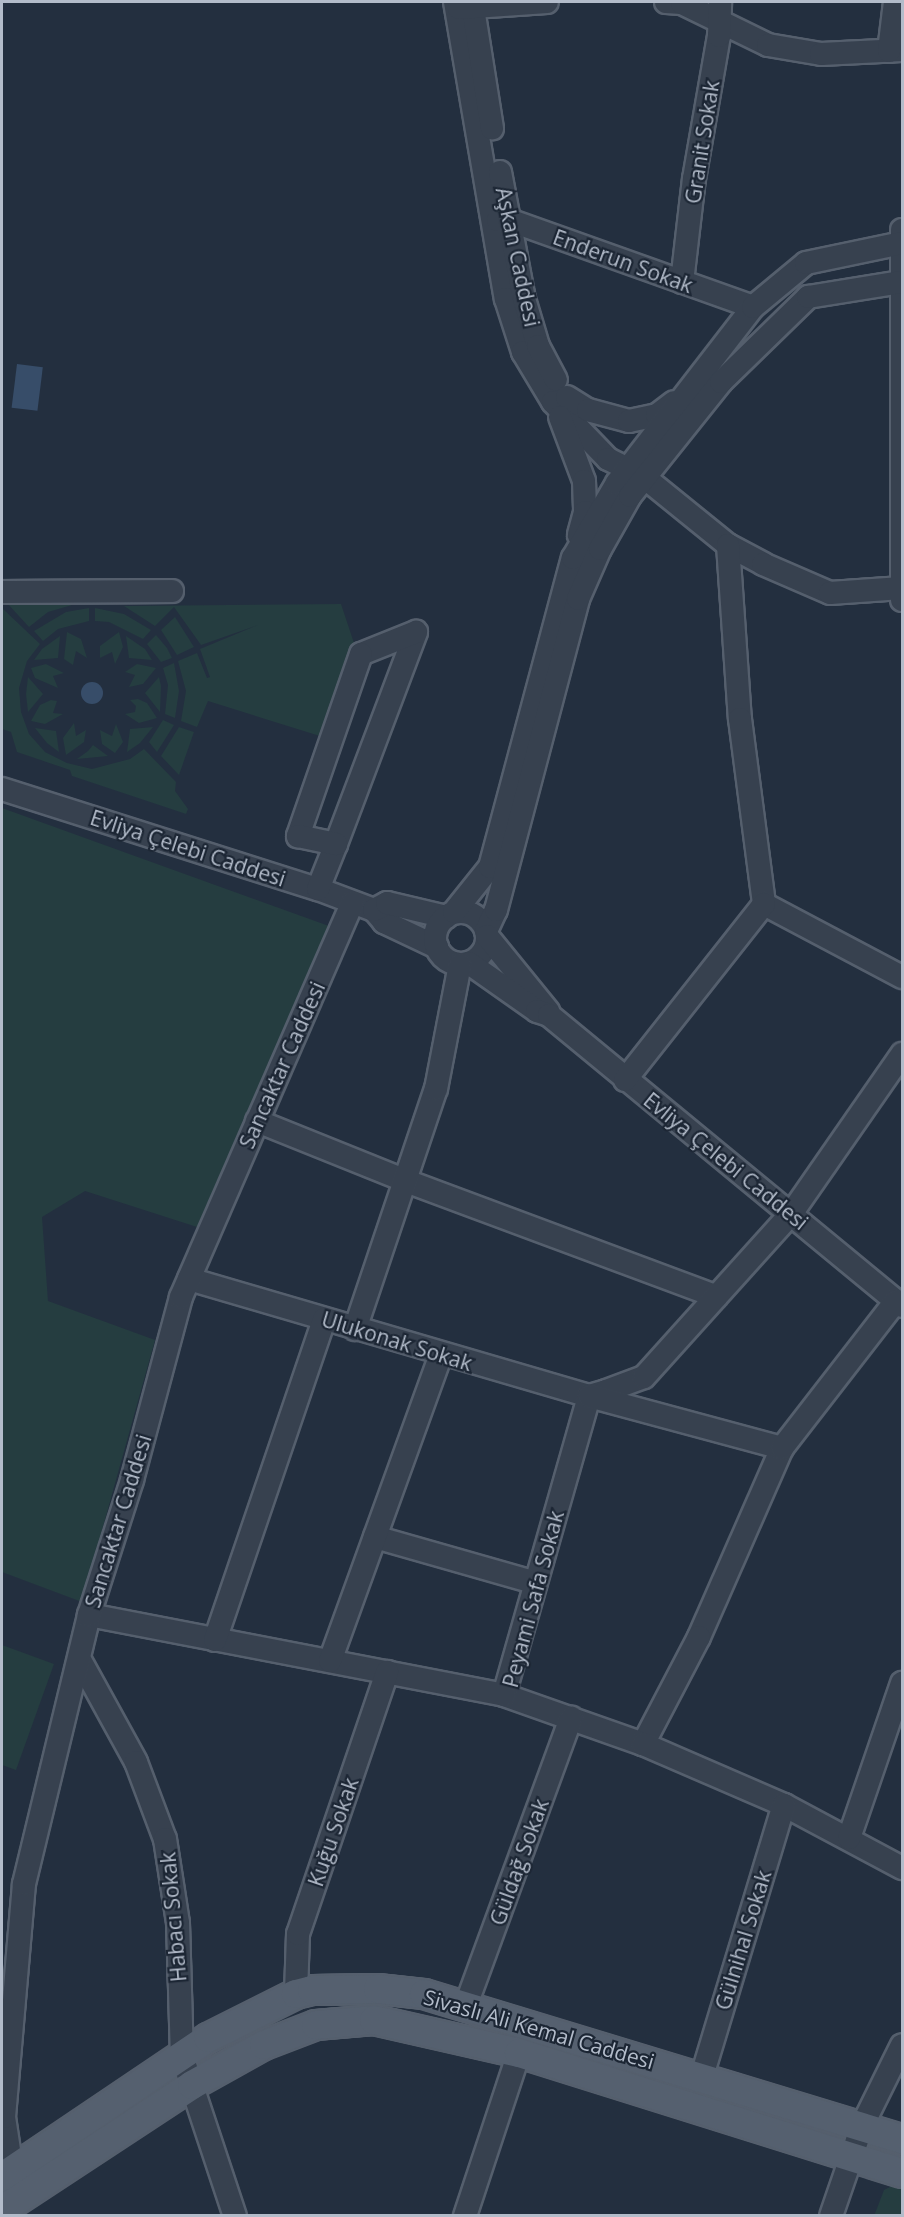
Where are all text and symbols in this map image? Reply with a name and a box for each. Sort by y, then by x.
street label: Granit Sokak [680,79,724,205]
street label: Aşkan Caddesi [491,185,545,329]
street label: Enderun Sokak [550,224,696,298]
street label: Evliya Çelebi Caddesi [87,805,289,891]
street label: Sancaktar Caddesi [234,978,330,1152]
street label: Evliya Çelebi Caddesi [639,1087,813,1235]
street label: Ulukonak Sokak [319,1306,475,1376]
street label: Sancaktar Caddesi [80,1431,156,1611]
street label: Peyami Safa Sokak [497,1508,569,1690]
street label: Kuğu Sokak [303,1774,363,1890]
street label: Güldağ Sokak [484,1795,554,1929]
street label: Habacı Sokak [155,1851,191,1983]
street label: Gülnihal Sokak [710,1867,776,2013]
street label: Sivaslı Ali Kemal Caddesi [421,1984,657,2074]

